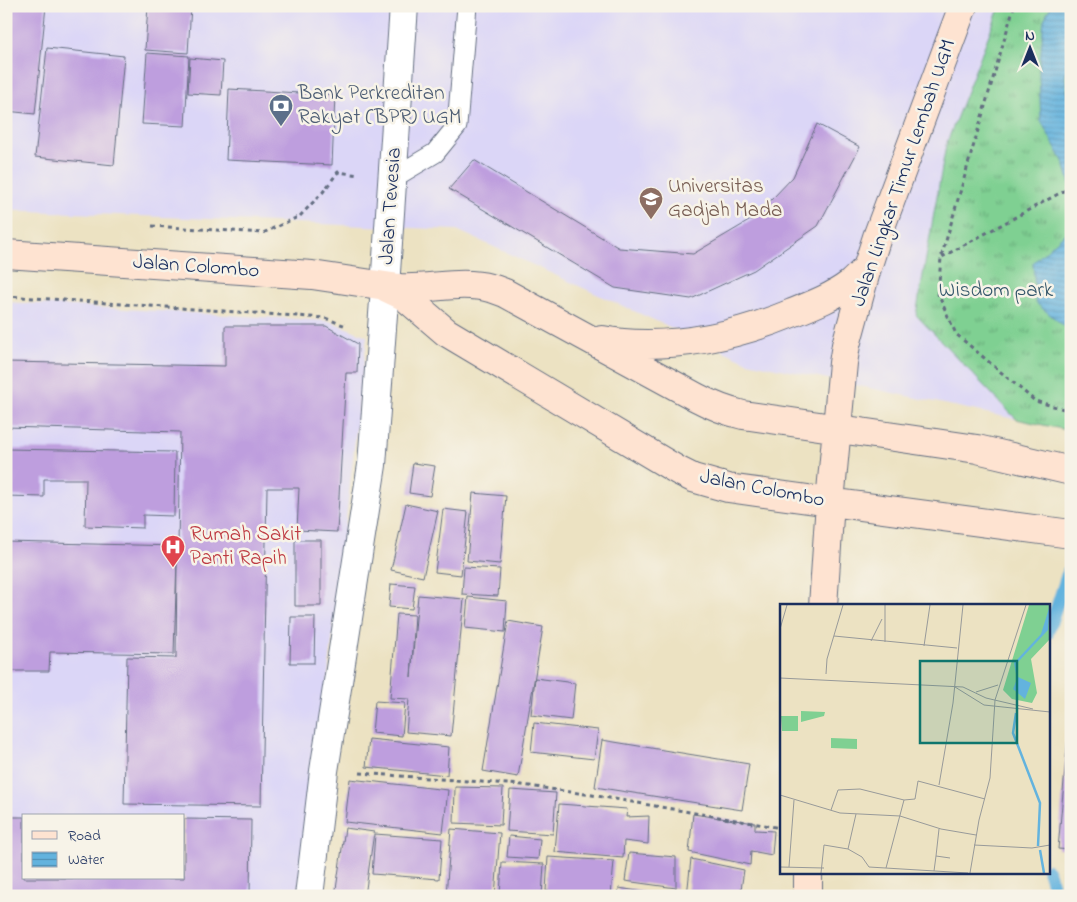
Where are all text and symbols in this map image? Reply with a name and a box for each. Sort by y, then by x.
north arrow [1004,22,1054,72]
text: N [1025,26,1035,47]
street label: Jalan Lingkar Timur Lembah UGM [844,35,966,311]
place label: Bank Perkreditan Rakyat (BPR) UGM [297,79,462,135]
bank icon: Bank Perkreditan Rakyat (BPR) UGM [268,93,294,127]
street label: Jalan Tevesia [372,146,410,266]
place label: Universitas Gadjah Mada [668,172,782,226]
school or university icon: Universitas Gadjah Mada [638,186,664,220]
street label: Jalan Colombo [132,248,260,286]
park label: Wisdom park [939,276,1054,306]
street label: Jalan Colombo [697,462,827,516]
place label: Rumah Sakit Panti Rapih [190,520,301,574]
hospital icon: Rumah Sakit Panti Rapih [160,534,186,568]
inset map [780,604,1050,874]
legend [22,814,185,880]
text: Road [68,825,101,847]
text: Water [68,849,104,871]

